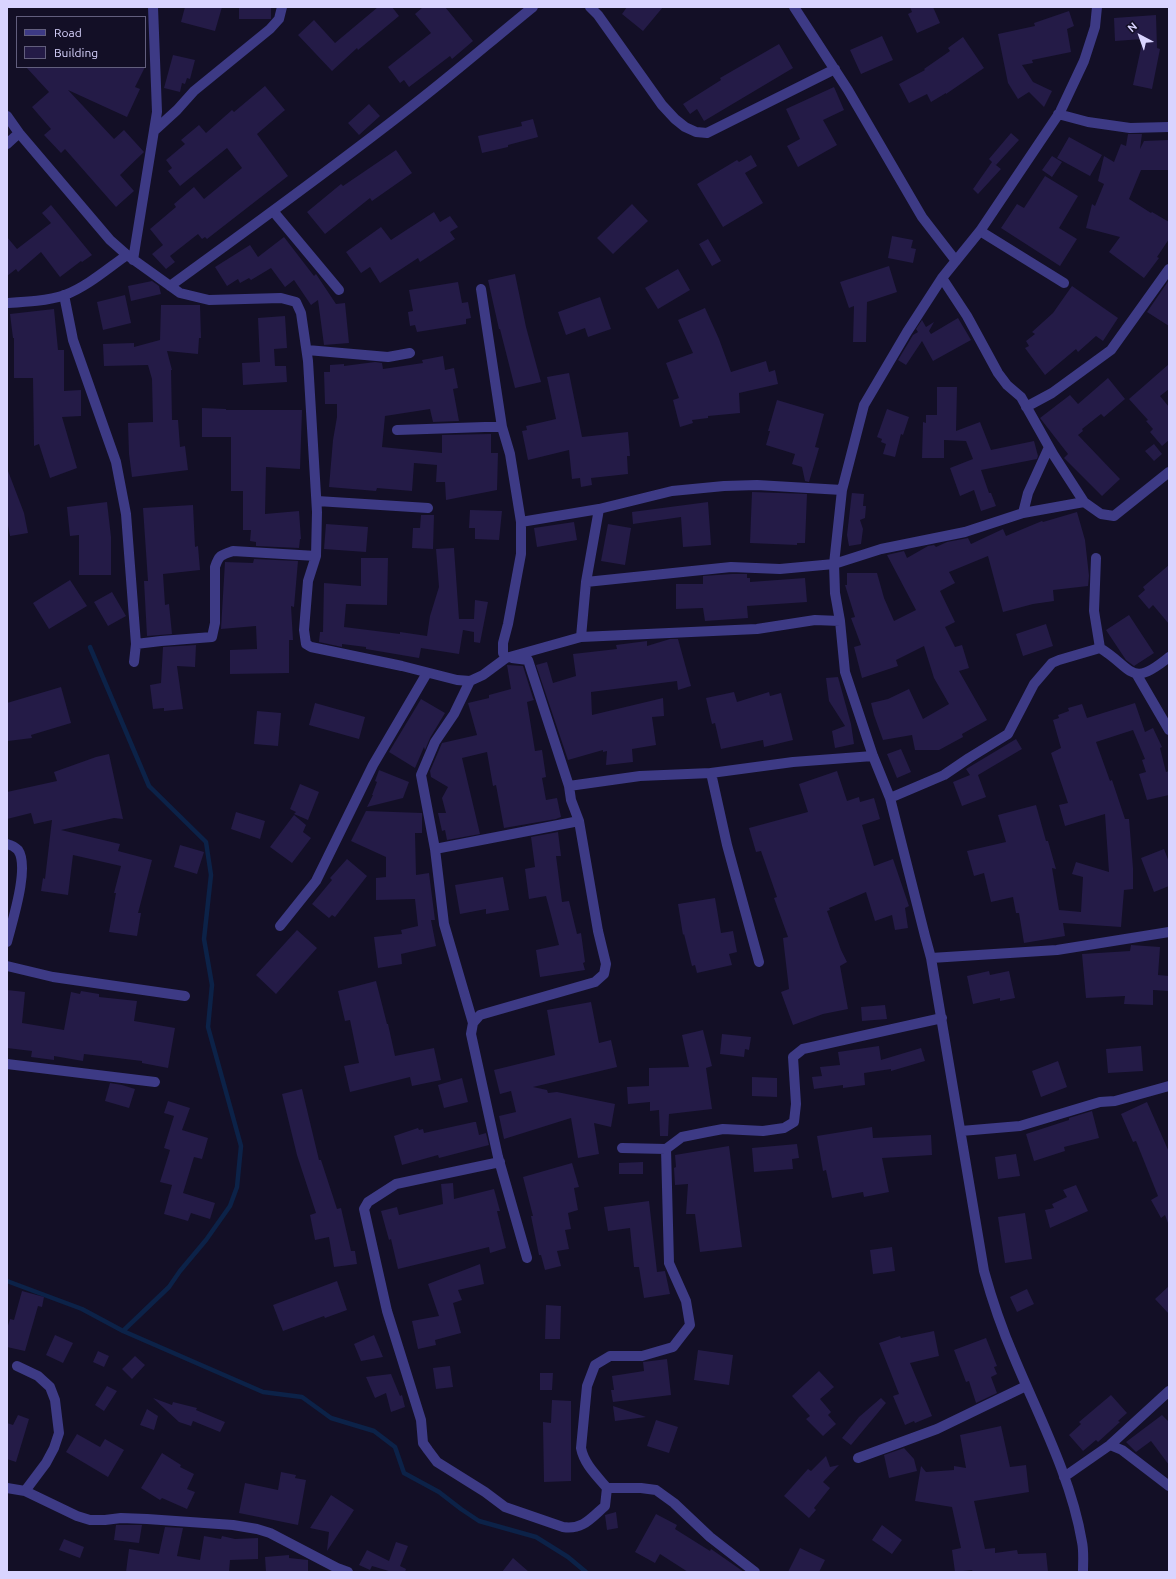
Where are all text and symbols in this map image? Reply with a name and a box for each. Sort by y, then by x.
legend [16,16,146,68]
north arrow [1120,16,1160,56]
text: N [1125,20,1139,34]
text: Road [54,26,82,39]
text: Building [54,46,98,59]

